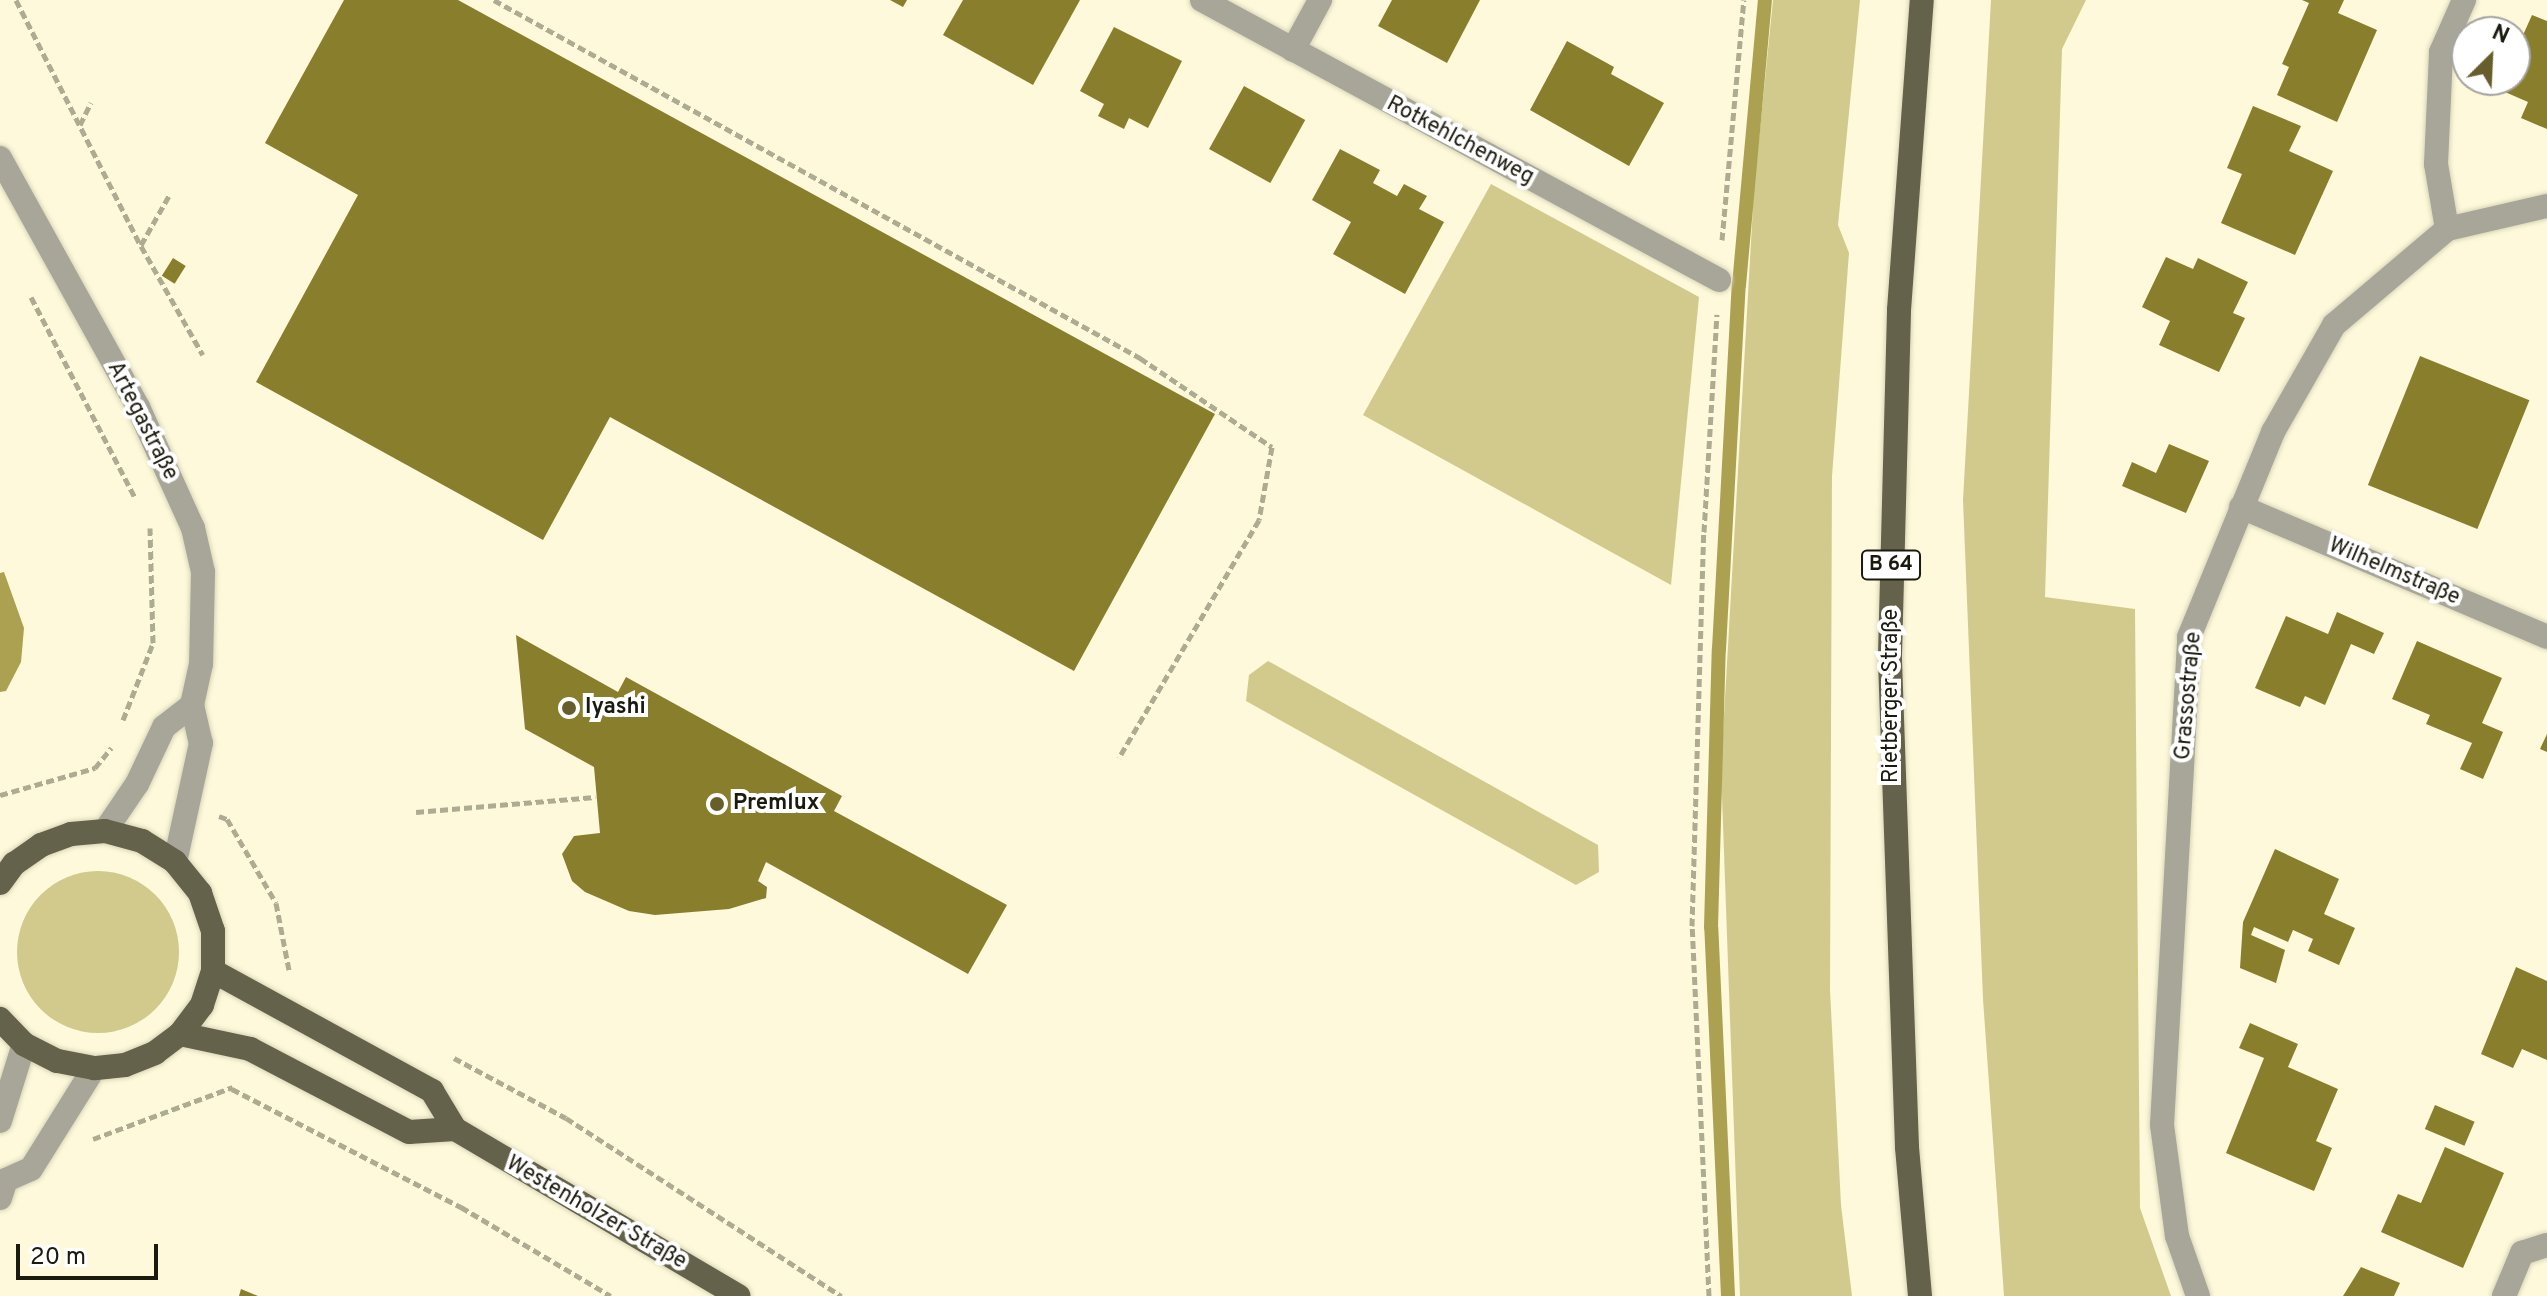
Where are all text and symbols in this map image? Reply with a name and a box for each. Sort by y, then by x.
north arrow [2451,16,2531,96]
text: N [2487,20,2513,51]
street label: Rotkehlchenweg [1382,91,1538,191]
street label: Artegastraße [101,357,183,485]
street label: Wilhelmstraße [2324,533,2464,611]
road number: B 64 [1861,549,1921,581]
street label: Rietberger Straße [1879,609,1905,783]
street label: Grassostraße [2170,631,2208,761]
place label: Iyashi [585,695,646,721]
marker: Iyashi [560,699,578,717]
place label: Premlux [733,791,819,817]
marker: Premlux [708,795,726,813]
street label: Westenholzer Straße [501,1151,691,1275]
scale bar [20,1228,162,1278]
text: 20 m [30,1243,86,1273]

